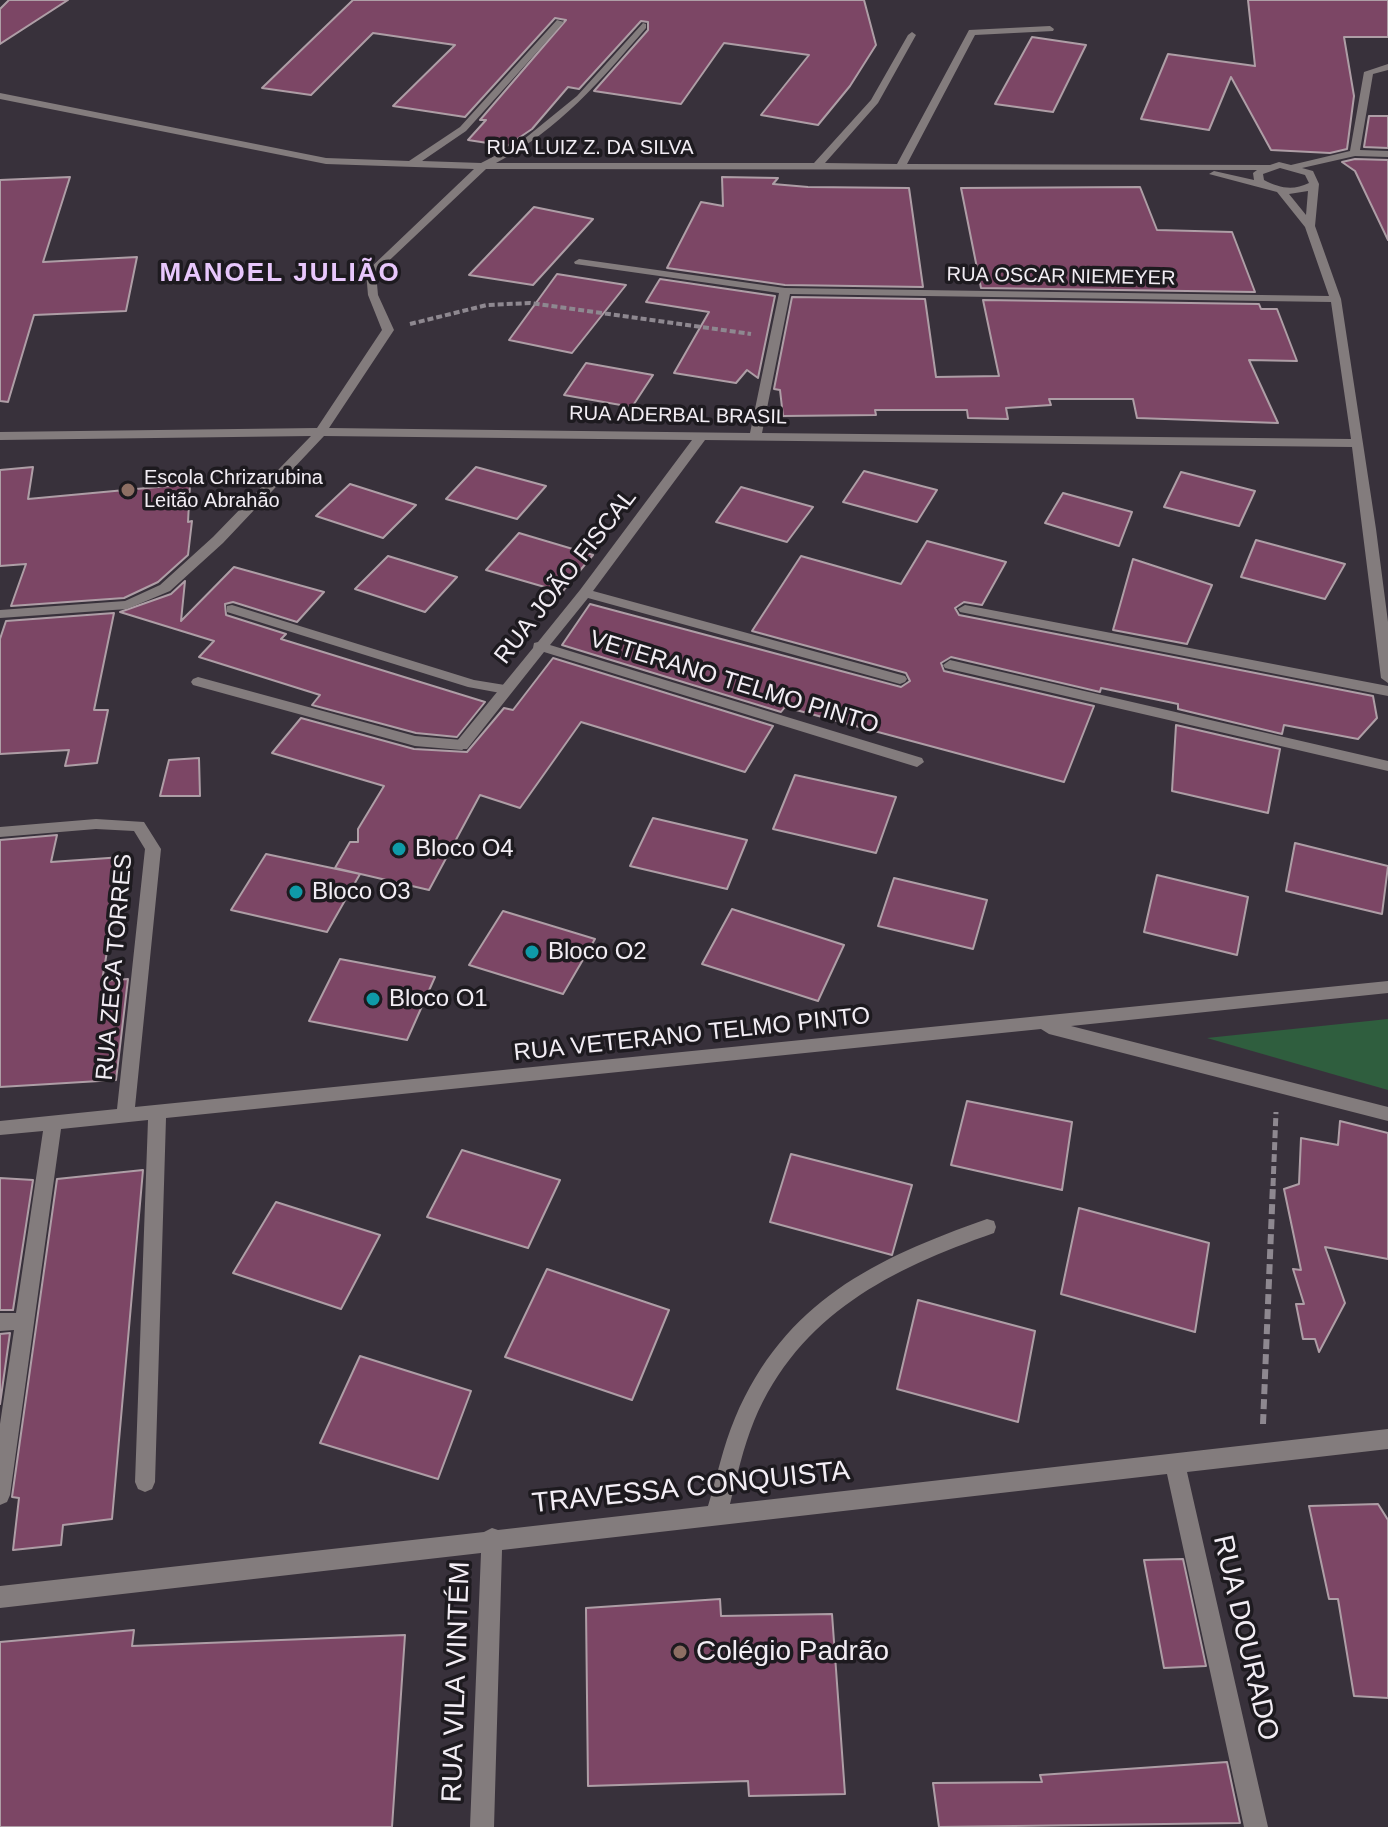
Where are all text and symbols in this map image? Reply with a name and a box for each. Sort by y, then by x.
street label: RUA LUIZ Z. DA SILVA [486,136,694,160]
district label: MANOEL JULIÃO [159,258,401,290]
street label: RUA OSCAR NIEMEYER [946,263,1176,291]
street label: RUA ADERBAL BRASIL [569,402,787,430]
place label: Escola Chrizarubina Leitão Abrahão [144,466,323,513]
marker: Escola Chrizarubina Leitão Abrahão [119,481,137,499]
street label: RUA JOÃO FISCAL [489,484,643,670]
street label: VETERANO TELMO PINTO [586,625,882,741]
place label: Bloco O4 [415,835,514,863]
marker: Bloco O4 [390,840,408,858]
street label: RUA ZECA TORRES [91,852,139,1082]
place label: Bloco O3 [312,878,411,906]
marker: Bloco O3 [287,883,305,901]
place label: Bloco O2 [548,938,647,966]
marker: Bloco O2 [523,943,541,961]
place label: Bloco O1 [389,985,488,1013]
marker: Bloco O1 [364,990,382,1008]
street label: RUA VETERANO TELMO PINTO [512,1002,872,1068]
street label: TRAVESSA CONQUISTA [530,1455,852,1521]
street label: RUA DOURADO [1205,1532,1285,1744]
street label: RUA VILA VINTÉM [436,1561,478,1803]
place label: Colégio Padrão [696,1635,889,1669]
marker: Colégio Padrão [671,1643,689,1661]

